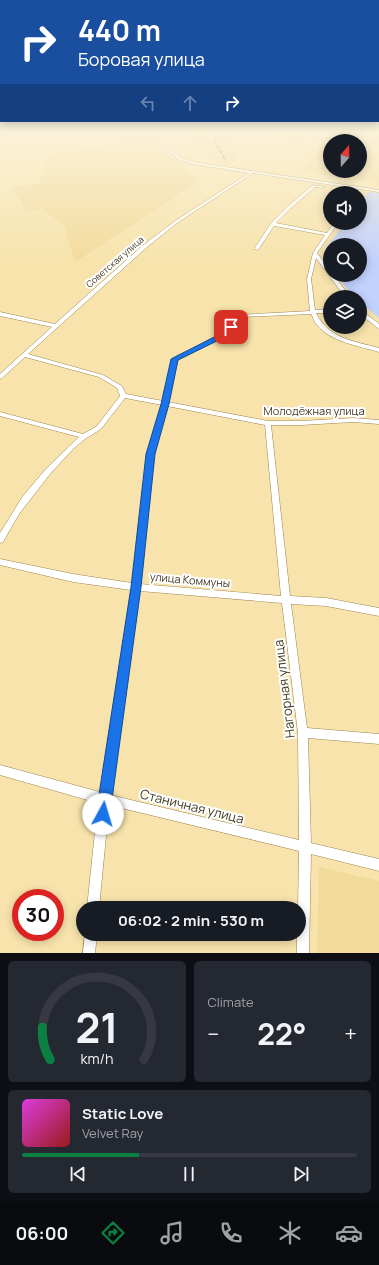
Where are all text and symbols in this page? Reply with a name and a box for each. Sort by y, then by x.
text: 440 m [78,11,161,49]
icon: right [12,16,64,68]
text: Боровая улица [78,47,205,71]
icon: left [137,92,159,114]
icon: ahead [179,92,201,114]
icon: right [221,92,243,114]
north arrow [323,134,367,178]
map controls [323,134,367,334]
button: sound [323,186,367,230]
street label: Советская улица [83,233,146,290]
button: search [323,238,367,282]
button: layers [323,290,367,334]
pin [214,310,248,344]
icon: arrive [220,316,242,338]
street label: Молодёжная улица [263,403,365,418]
street label: улица Коммуны [149,569,231,590]
street label: Нагорная улица [269,639,299,739]
street label: Станичная улица [138,784,246,828]
position arrow [82,793,124,835]
speed limit sign: 30 [12,889,64,941]
text: 06:02 · 2 min · 530 m [118,910,264,931]
text: Climate [208,993,254,1011]
text: 21 [75,998,118,1054]
text: 22° [257,1013,306,1054]
text: − [208,1019,219,1049]
text: + [344,1019,357,1049]
text: km/h [80,1048,113,1067]
text: Static Love [82,1103,163,1124]
text: Velvet Ray [82,1124,143,1142]
icon: previous [67,1163,89,1185]
icon: pause [178,1163,200,1185]
icon: next [290,1163,312,1185]
icon: directions [99,1219,127,1247]
icon: music [158,1219,186,1247]
icon: phone [217,1219,245,1247]
icon: climate [276,1219,304,1247]
icon: car [335,1219,363,1247]
text: 06:00 [16,1221,68,1245]

